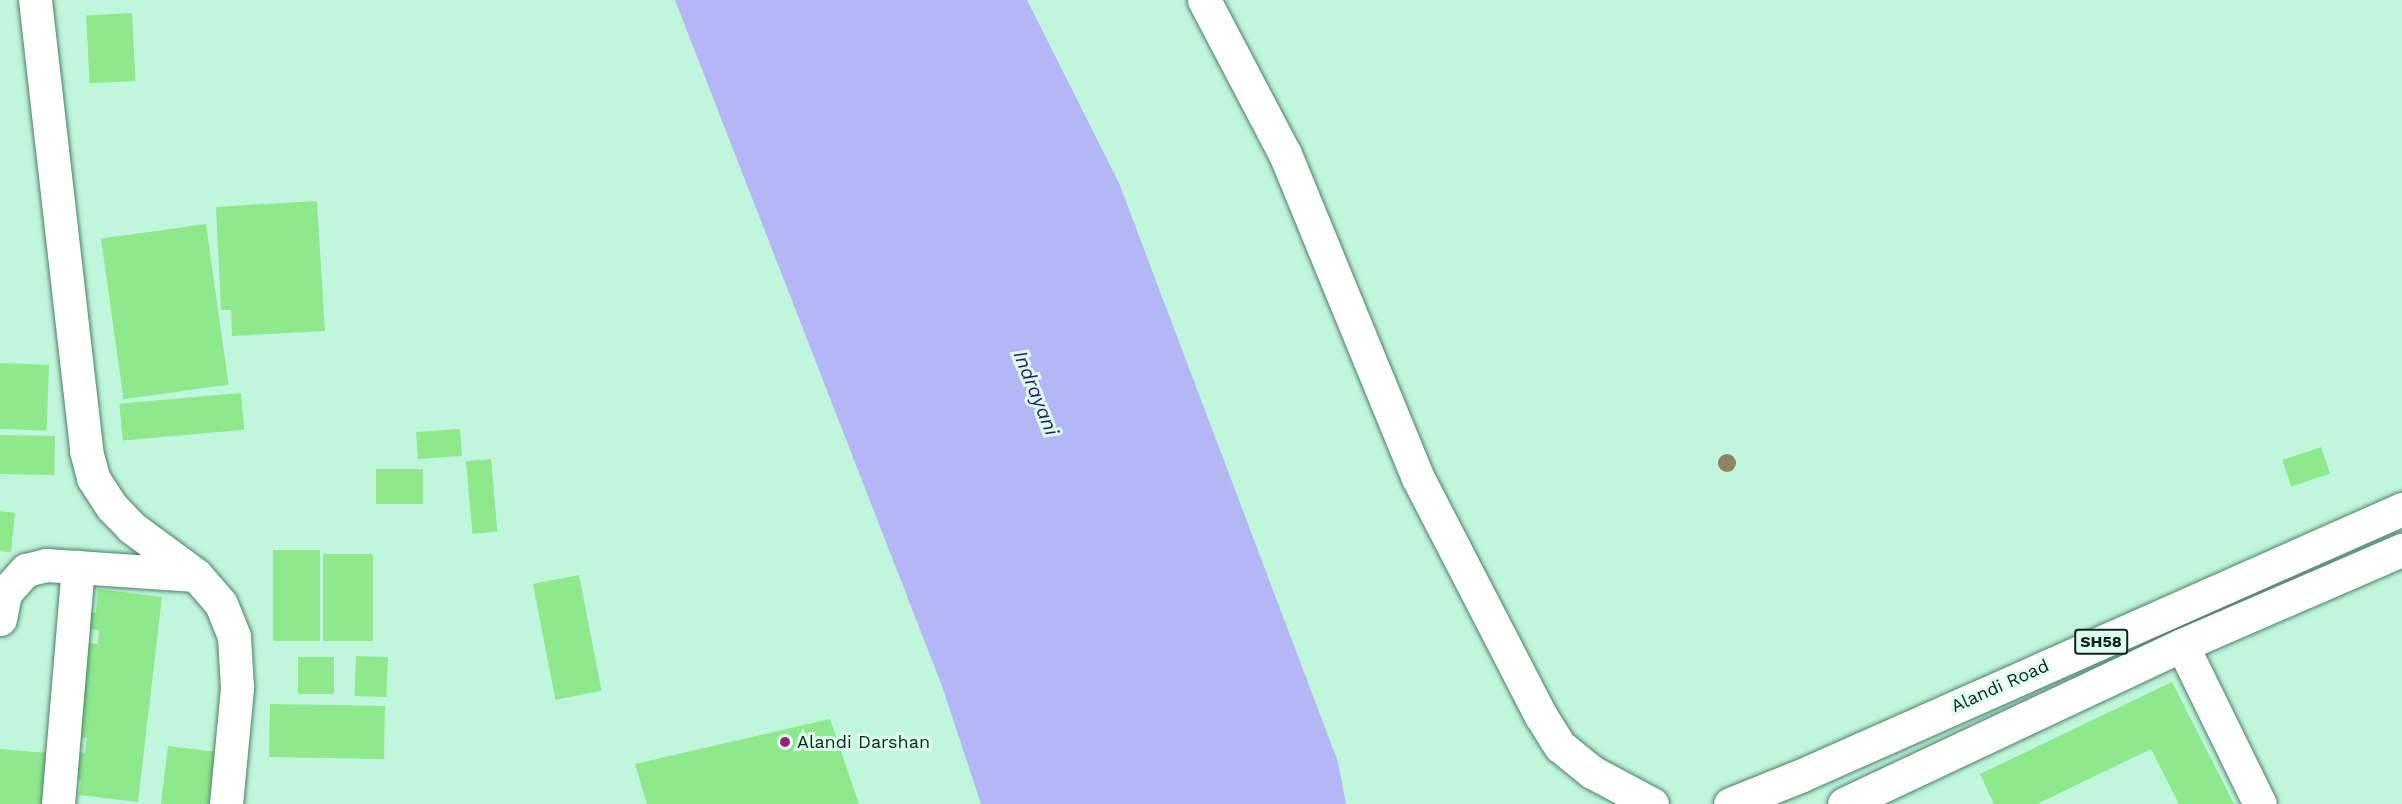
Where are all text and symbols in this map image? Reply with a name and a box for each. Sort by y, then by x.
water label: Indrayani [1008,347,1064,439]
road number: SH58 [2074,629,2128,655]
street label: Alandi Road [1948,655,2052,717]
place label: Alandi Darshan [797,731,930,753]
marker: Alandi Darshan [778,735,792,749]

